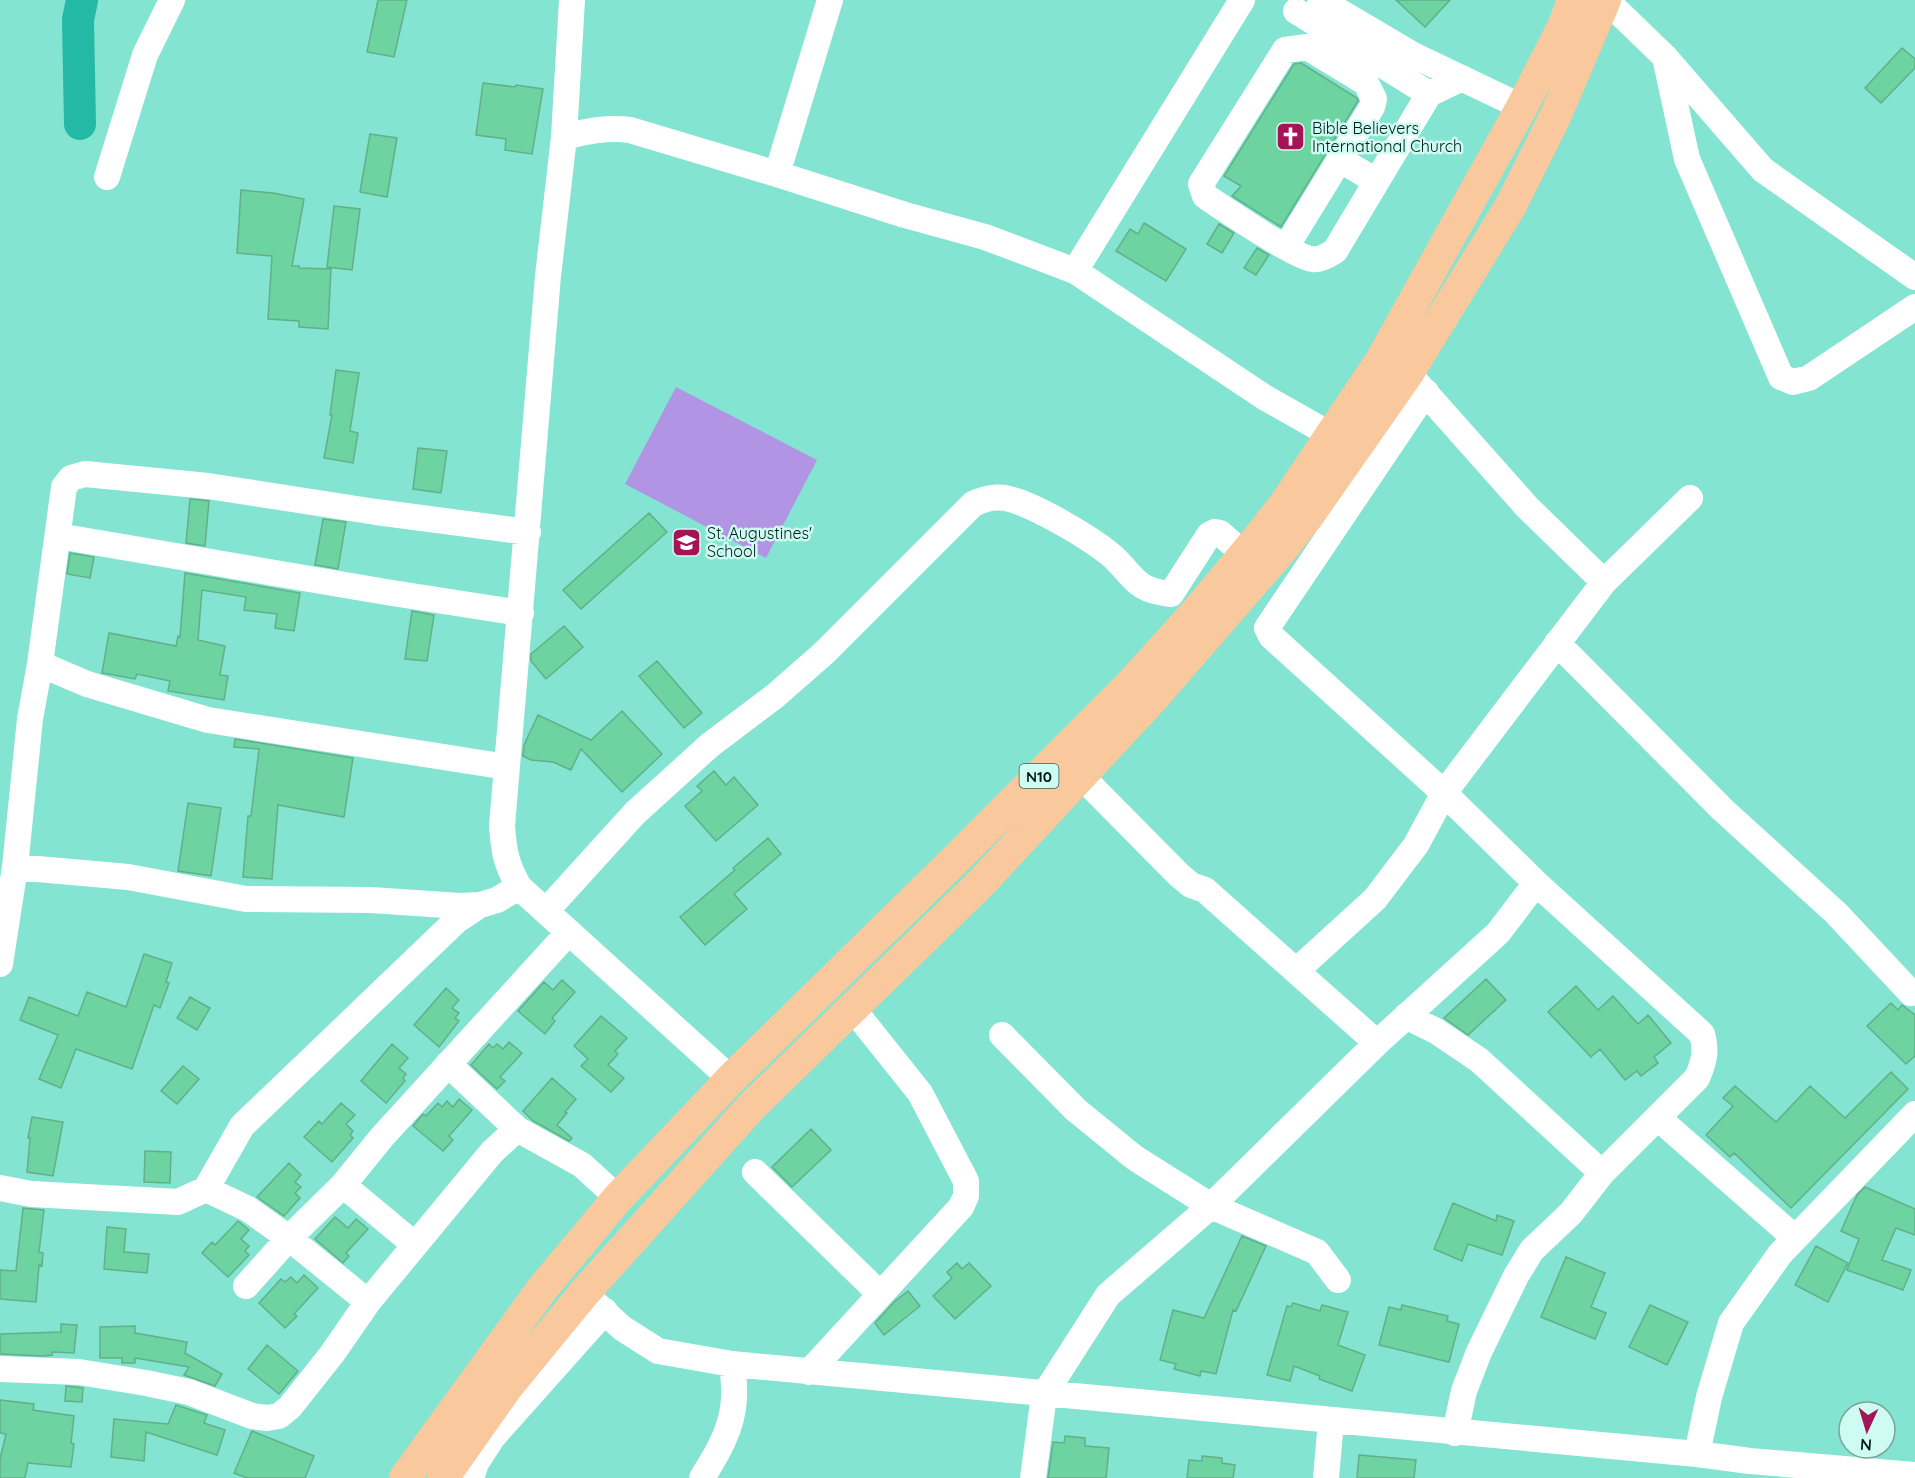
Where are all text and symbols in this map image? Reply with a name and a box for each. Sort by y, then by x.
place label: Bible Believers International Church [1312,118,1462,156]
church icon: Bible Believers International Church [1275,121,1307,153]
place label: St. Augustines' School [707,523,812,561]
school or university icon: St. Augustines' School [670,526,702,558]
road number: N10 [1020,764,1058,788]
north arrow [1837,1400,1897,1460]
text: N [1859,1435,1873,1455]

